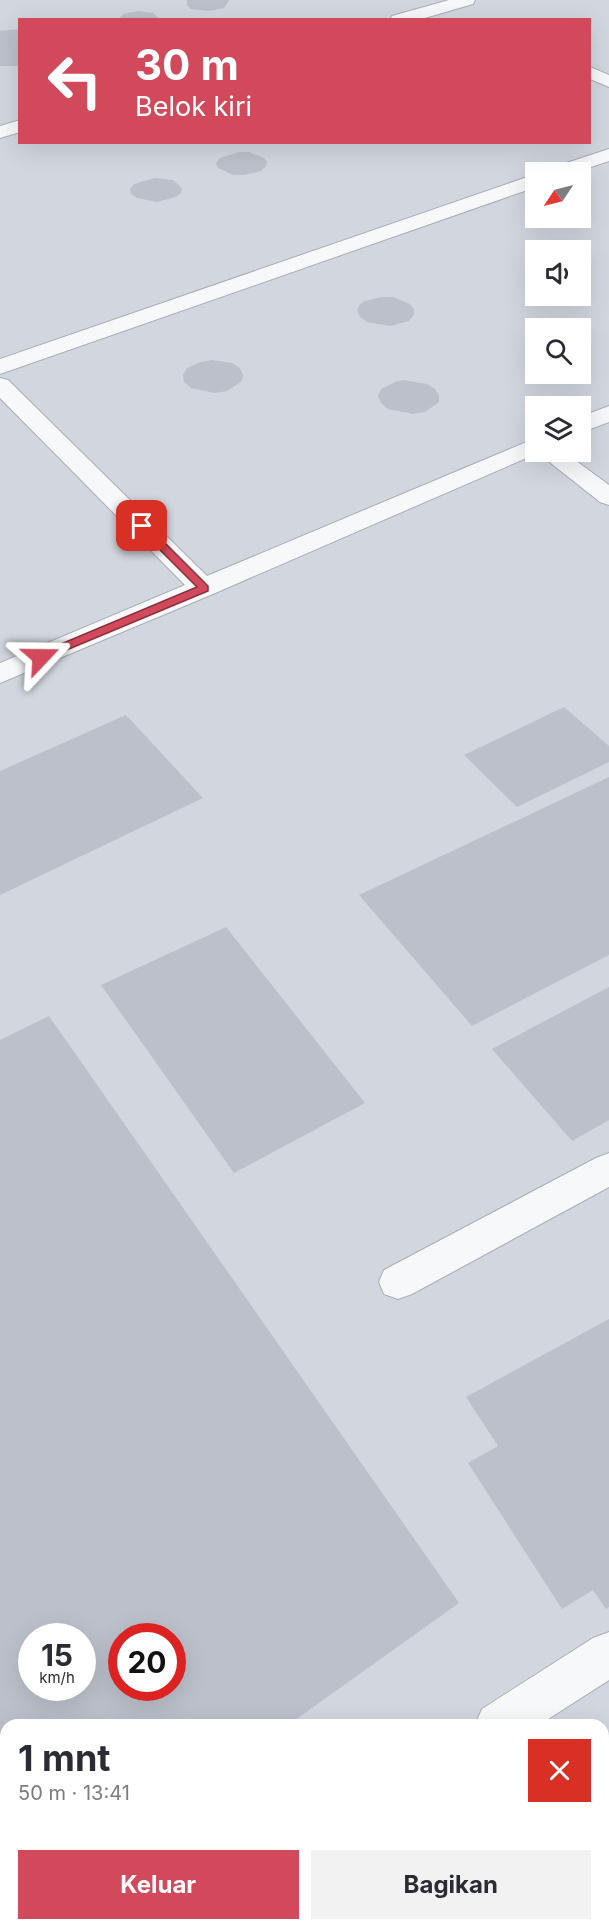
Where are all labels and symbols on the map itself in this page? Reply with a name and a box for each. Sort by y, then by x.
north arrow [525,162,591,228]
pin [116,500,167,551]
position arrow [9,625,73,689]
speed limit sign: 20 [108,1623,186,1701]

